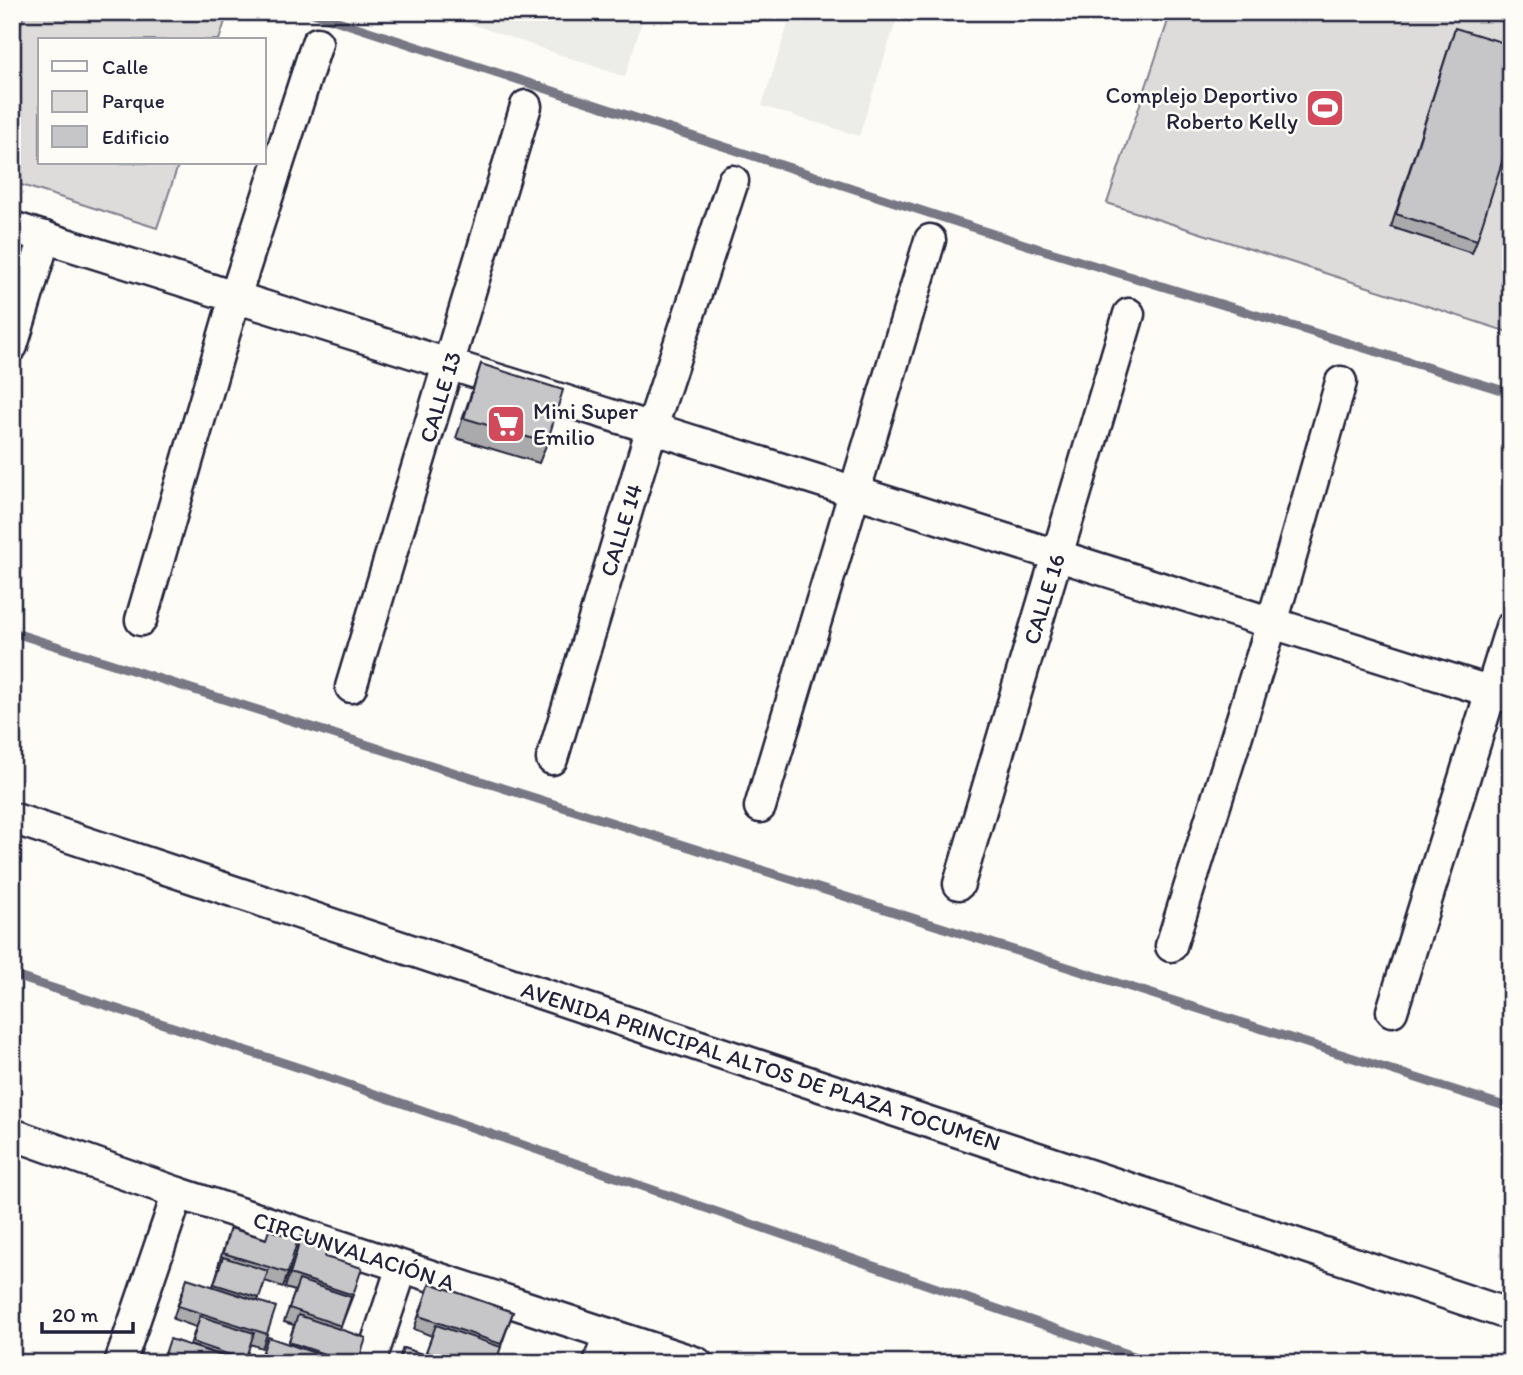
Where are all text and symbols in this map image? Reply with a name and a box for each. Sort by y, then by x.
legend [38,38,266,164]
text: Calle [102,54,148,79]
place label: Complejo Deportivo Roberto Kelly [1106,81,1298,135]
sports icon: Complejo Deportivo Roberto Kelly [1304,87,1346,129]
text: Parque [102,88,165,113]
text: Edificio [102,124,170,149]
street label: CALLE 13 [413,348,467,446]
place label: Mini Super Emilio [533,397,638,451]
supermarket icon: Mini Super Emilio [485,403,527,445]
street label: CALLE 14 [594,480,648,580]
street label: CALLE 16 [1017,550,1071,648]
street label: AVENIDA PRINCIPAL ALTOS DE PLAZA TOCUMEN [518,975,1004,1157]
street label: CIRCUNVALACIÓN A [250,1205,459,1297]
scale bar [42,1291,133,1335]
text: 20 m [52,1302,99,1327]

